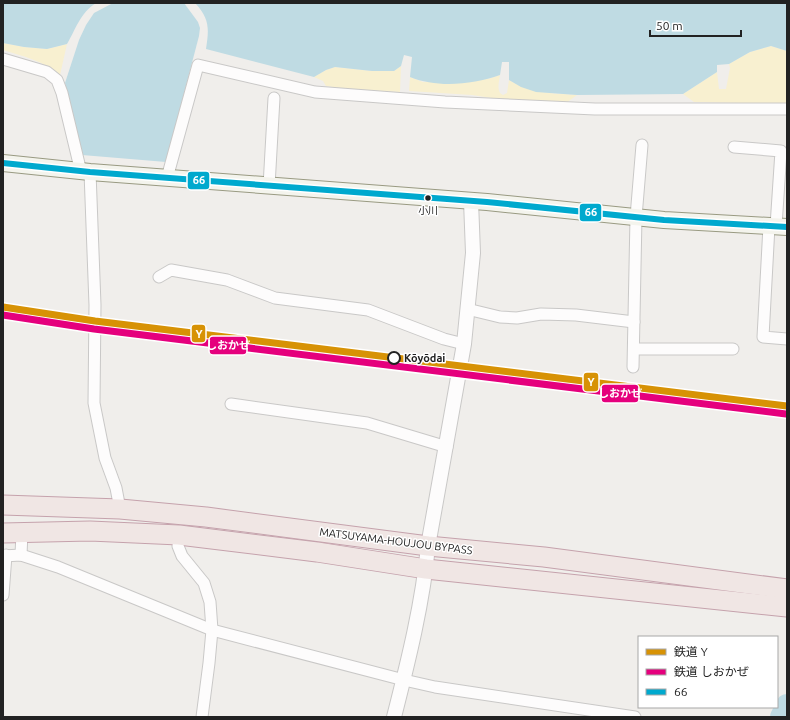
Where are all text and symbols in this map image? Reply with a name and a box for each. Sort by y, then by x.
scale bar [650,12,741,38]
text: 50 m [656,19,683,32]
line badge: 66 [187,171,210,190]
text: 66 [193,174,205,186]
marker: 小川 [423,193,433,203]
line badge: 66 [579,203,602,222]
place label: 小川 [418,205,438,216]
text: 66 [585,206,597,218]
line badge: Y [191,324,206,343]
text: Y [195,328,203,340]
line badge: しおかぜ [209,336,247,355]
text: しおかぜ [206,339,250,351]
marker: Kōyōdai [387,351,401,365]
place label: Kōyōdai [404,352,445,364]
line badge: Y [583,372,599,392]
text: Y [587,376,595,388]
line badge: しおかぜ [601,384,639,403]
text: しおかぜ [598,387,642,399]
street label: MATSUYAMA-HOUJOU BYPASS [319,526,473,556]
legend [638,636,778,708]
text: 鉄道 Y [674,645,708,658]
text: 鉄道 しおかぜ [674,665,749,678]
text: 66 [674,685,688,698]

